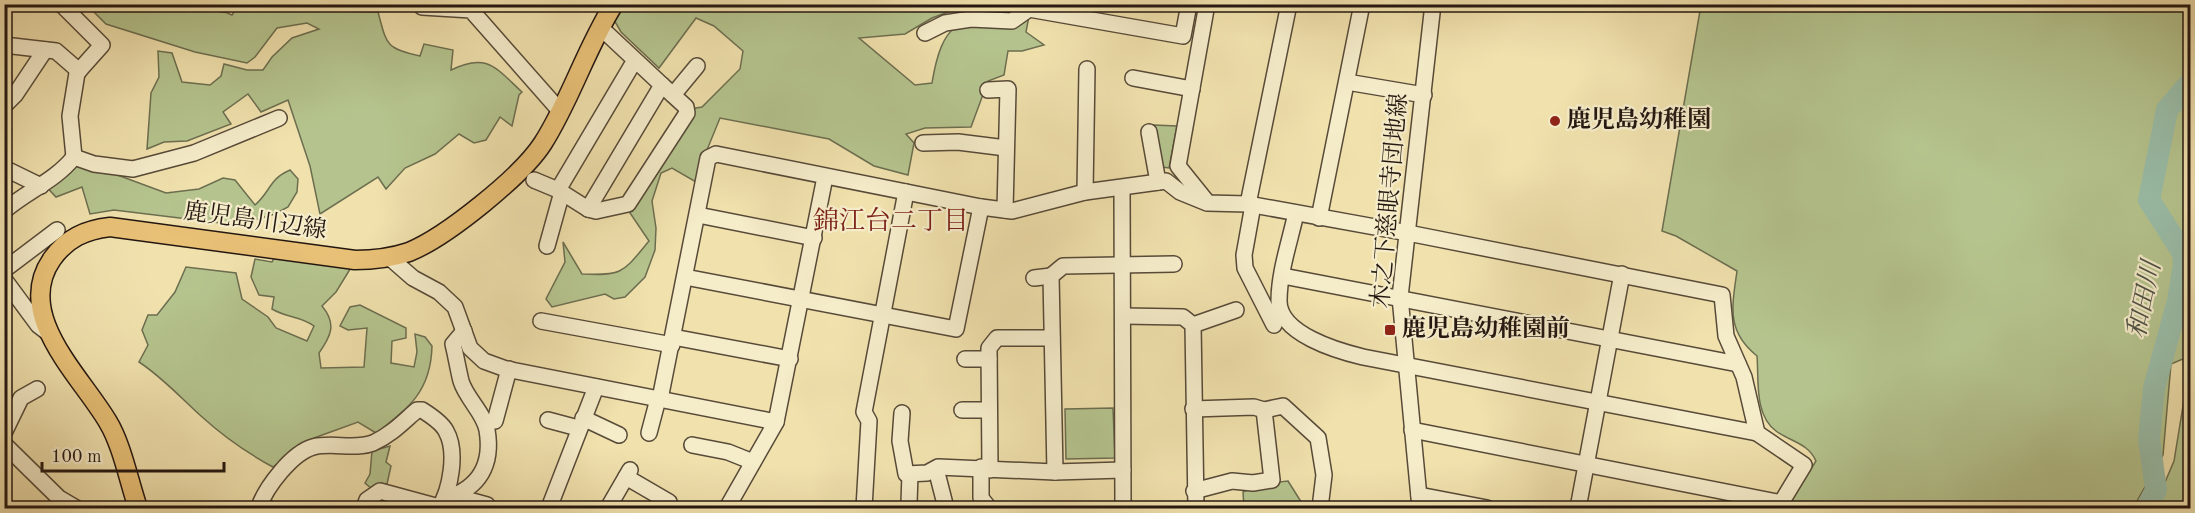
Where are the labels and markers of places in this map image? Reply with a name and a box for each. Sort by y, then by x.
place label: 鹿児島幼稚園 [1567,106,1711,133]
marker: 鹿児島幼稚園 [1548,114,1562,128]
place label: 鹿児島幼稚園前 [1402,315,1570,342]
marker: 鹿児島幼稚園前 [1383,323,1397,337]

